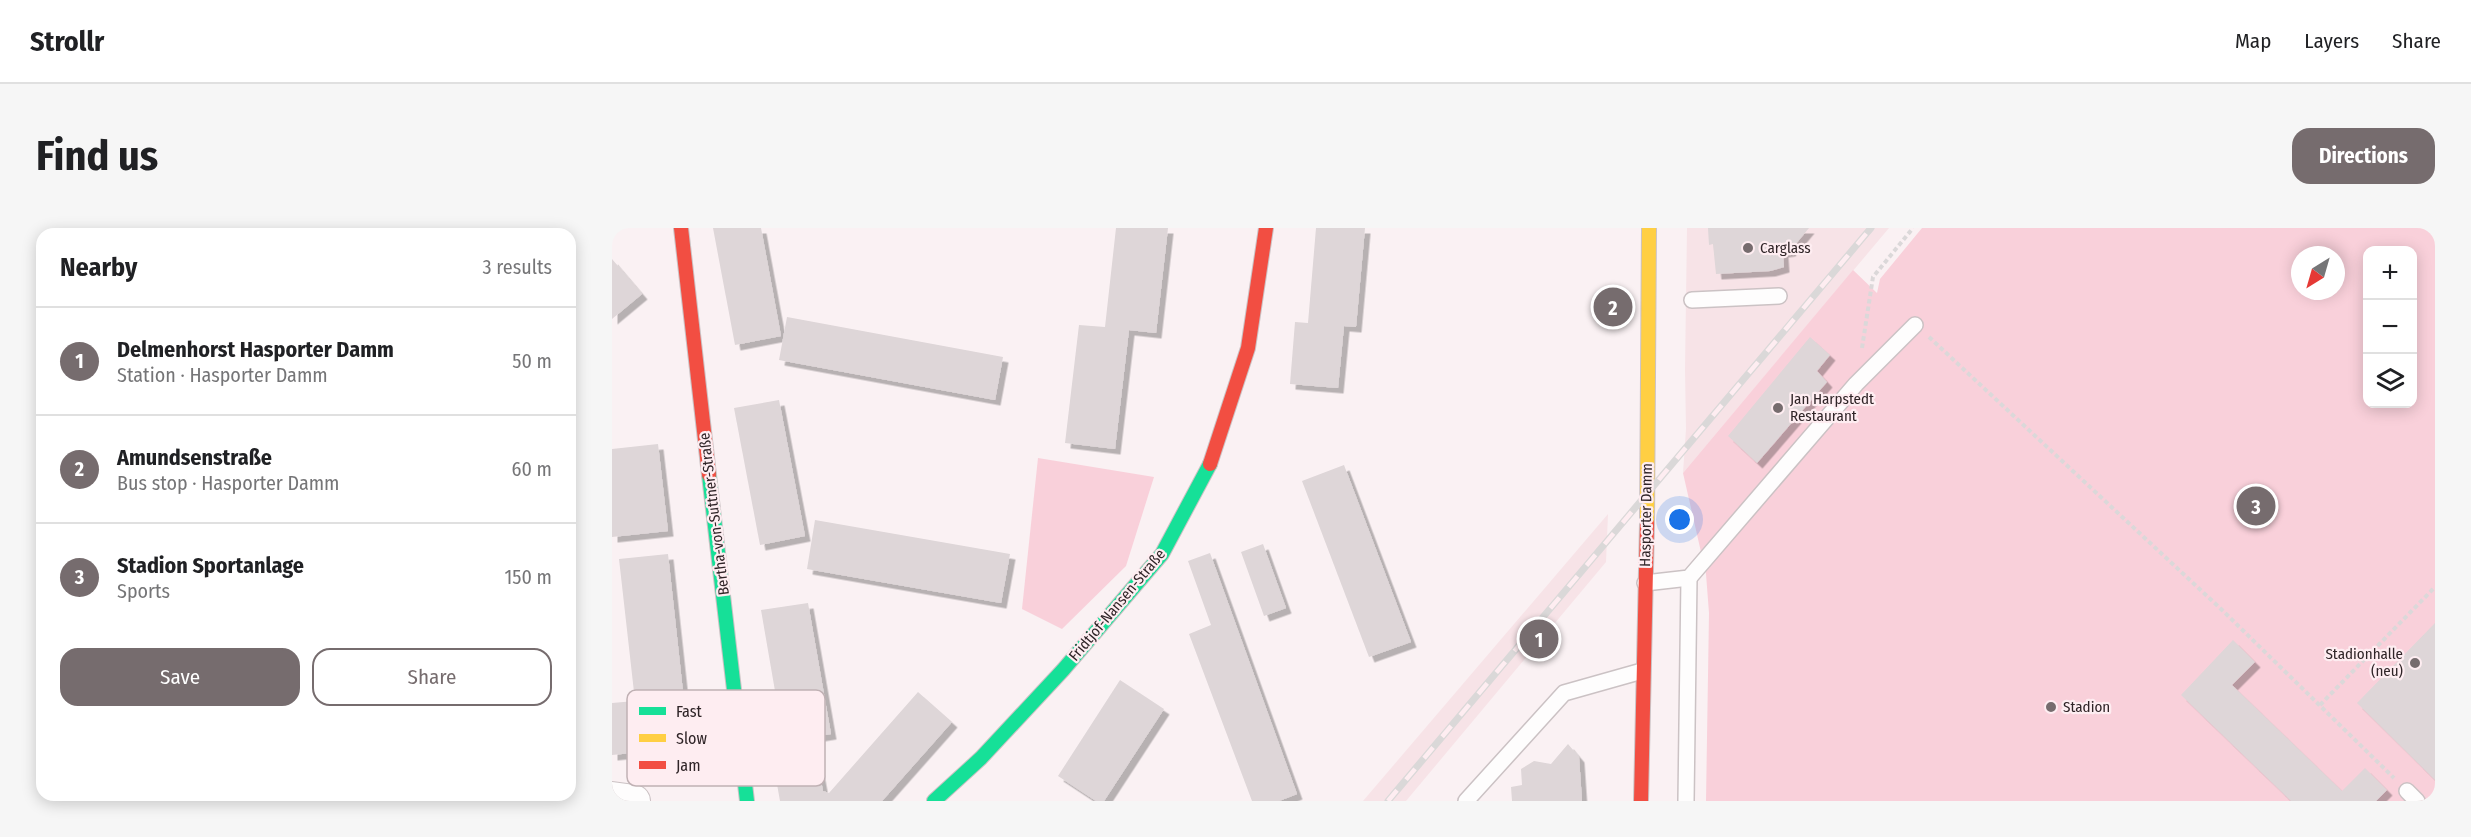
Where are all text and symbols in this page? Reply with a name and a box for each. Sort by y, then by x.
text: Strollr [30,25,104,58]
text: Map [2235,28,2271,54]
text: Layers [2304,28,2359,54]
text: Share [2392,28,2441,54]
button: Directions [2292,128,2435,184]
text: Find us [36,131,158,181]
place label: Carglass [1760,239,1811,257]
marker: Carglass [1741,241,1755,255]
north arrow [2291,246,2345,300]
map controls [2363,246,2417,408]
button: + [2363,246,2417,300]
text: Nearby [60,252,137,283]
text: 3 results [483,255,552,279]
pin: 2 [1594,284,1632,329]
button: − [2363,300,2417,354]
text: Delmenhorst Hasporter Damm [117,336,394,363]
text: 1 [75,349,84,373]
text: 50 m [512,349,552,373]
button: layers [2363,354,2417,408]
text: Station · Hasporter Damm [117,363,328,387]
place label: Jan Harpstedt Restaurant [1790,390,1874,425]
marker: Jan Harpstedt Restaurant [1771,401,1785,415]
street label: Bertha-von-Suttner-Straße [695,432,733,596]
text: Amundsenstraße [117,444,272,471]
text: 2 [75,457,84,481]
text: 60 m [512,457,552,481]
street label: Hasporter Damm [1636,463,1656,567]
text: Bus stop · Hasporter Damm [117,471,339,495]
pin: 3 [2236,484,2276,528]
your location [1665,505,1694,534]
street label: Fridtjof-Nansen-Straße [1065,545,1169,665]
text: Stadion Sportanlage [117,552,304,579]
text: 3 [75,565,84,589]
text: 150 m [505,565,552,589]
text: Sports [117,579,170,603]
pin: 1 [1520,616,1558,662]
place label: Stadionhalle (neu) [2325,645,2403,680]
button: Save [60,648,300,706]
button: Share [312,648,552,706]
marker: Stadionhalle (neu) [2408,656,2422,670]
legend [627,690,825,786]
place label: Stadion [2063,698,2110,716]
marker: Stadion [2044,700,2058,714]
text: Fast [676,702,703,721]
text: Slow [676,729,707,748]
text: Jam [676,756,701,775]

